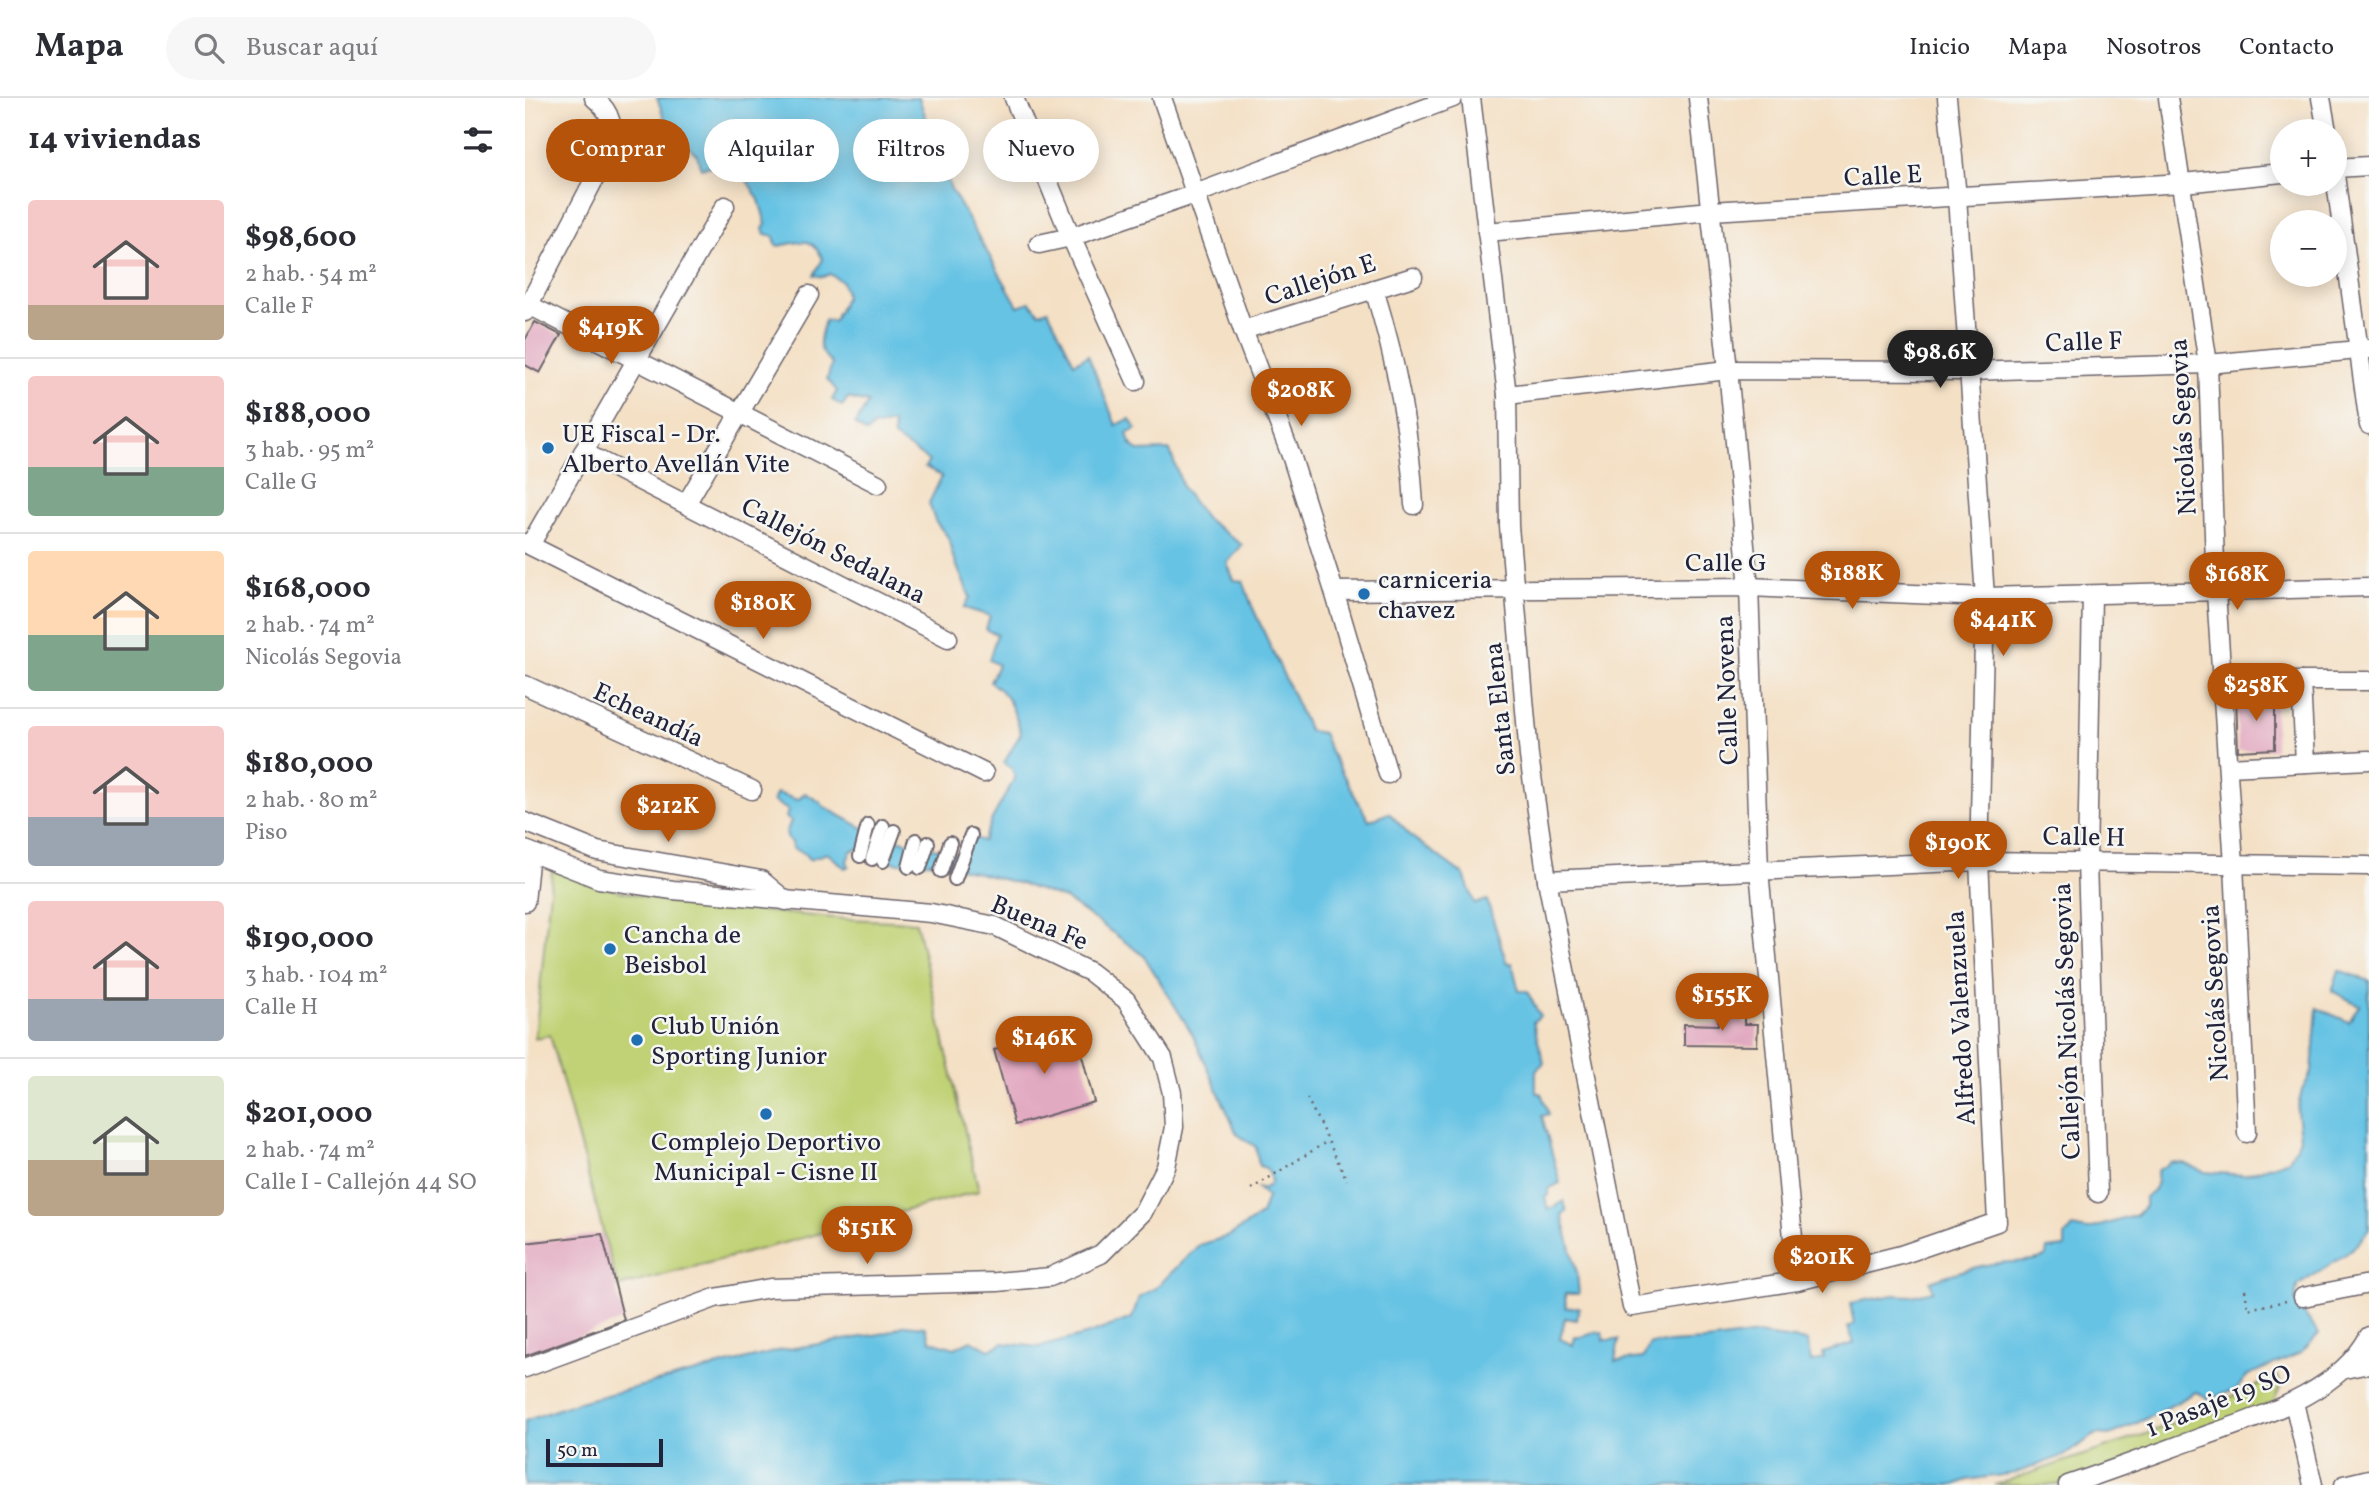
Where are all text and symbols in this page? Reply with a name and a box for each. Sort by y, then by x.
search box [166,17,656,80]
text: Mapa [35,25,124,71]
icon: search [190,29,228,67]
text: Buscar aquí [246,30,378,66]
text: Inicio [1909,31,1970,65]
text: Mapa [2008,31,2068,65]
text: Nosotros [2106,31,2201,65]
text: Contacto [2239,31,2334,65]
text: 14 viviendas [28,119,201,161]
chip: Comprar [546,119,690,182]
chip: Alquilar [704,119,839,182]
chip: Filtros [853,119,969,182]
chip: Nuevo [983,119,1099,182]
map controls [2270,119,2347,287]
button: + [2270,119,2347,196]
icon: filters [459,121,497,159]
street label: Calle E [1843,157,1923,197]
button: − [2270,210,2347,287]
text: $98,600 [245,217,357,259]
icon: home [84,228,168,312]
street label: Callejón E [1260,246,1381,316]
text: 2 hab. · 54 m² [245,259,377,291]
text: Calle F [245,291,314,323]
pin: $419K [562,306,660,366]
text: $419K [578,313,644,345]
street label: Calle F [2045,324,2123,362]
pin: $98.6K [1883,330,1997,390]
text: $98.6K [1903,337,1977,369]
street label: Nicolás Segovia [2161,337,2207,516]
pin: $208K [1252,368,1350,428]
text: $208K [1267,375,1335,407]
text: $188,000 [245,393,371,435]
icon: home [84,404,168,488]
place label: UE Fiscal - Dr. Alberto Avellán Vite [562,417,790,483]
text: 3 hab. · 95 m² [245,435,374,467]
marker: UE Fiscal - Dr. Alberto Avellán Vite [540,440,556,456]
text: Calle G [245,467,318,499]
street label: Callejón Sedalana [734,490,932,614]
street label: Calle G [1685,546,1767,582]
pin: $188K [1803,552,1901,611]
pin: $168K [2188,552,2286,612]
text: $188K [1820,558,1884,590]
text: $168K [2205,559,2269,591]
place label: carniceria chavez [1378,563,1492,629]
text: $168,000 [245,568,371,610]
icon: home [84,579,168,663]
pin: $180K [714,582,812,641]
marker: carniceria chavez [1356,586,1372,602]
text: $180K [730,588,796,620]
pin: $441K [1954,598,2052,658]
text: $441K [1970,605,2036,637]
text: 2 hab. · 74 m² [245,610,375,642]
street label: Calle Novena [1707,614,1749,766]
street label: Santa Elena [1476,640,1526,777]
text: Nicolás Segovia [245,642,402,674]
pin: $258K [2207,664,2305,723]
text: $258K [2223,670,2289,702]
street label: Echeandía [587,674,709,757]
text: $180,000 [245,743,373,785]
icon: home [84,754,168,838]
pin: $212K [619,784,717,844]
text: 2 hab. · 80 m² [245,785,378,817]
text: $212K [637,791,699,823]
text: Piso [245,817,287,849]
street label: Calle H [2042,819,2126,857]
pin: $190K [1909,822,2007,881]
text: $190K [1925,828,1991,860]
street label: Callejón Nicolás Segovia [2045,882,2091,1160]
street label: Buena Fe [985,887,1093,960]
street label: Nicolás Segovia [2193,903,2239,1082]
street label: Alfredo Valenzuela [1938,909,1986,1127]
text: $190,000 [245,918,374,960]
place label: Cancha de Beisbol [624,918,741,984]
icon: home [84,929,168,1013]
marker: Cancha de Beisbol [602,941,618,957]
text: 3 hab. · 104 m² [245,960,387,992]
pin: $155K [1673,974,1771,1033]
text: $155K [1692,980,1752,1012]
text: Calle H [245,992,318,1024]
place label: Club Unión Sporting Junior [651,1009,827,1075]
pin: $146K [995,1016,1093,1076]
text: $146K [1011,1023,1077,1055]
marker: Club Unión Sporting Junior [629,1032,645,1048]
text: $201,000 [245,1093,372,1135]
icon: home [84,1104,168,1188]
marker: Complejo Deportivo Municipal - Cisne II [758,1106,774,1122]
place label: Complejo Deportivo Municipal - Cisne II [651,1125,881,1191]
text: 2 hab. · 74 m² [245,1135,375,1167]
text: Calle I - Callejón 44 SO [245,1167,477,1199]
pin: $151K [818,1206,916,1266]
text: $151K [837,1213,897,1245]
pin: $201K [1773,1236,1871,1295]
text: $201K [1790,1242,1854,1274]
street label: 1 Pasaje 19 SO [2140,1356,2297,1447]
scale bar [546,1436,663,1468]
text: 50 m [557,1438,598,1464]

